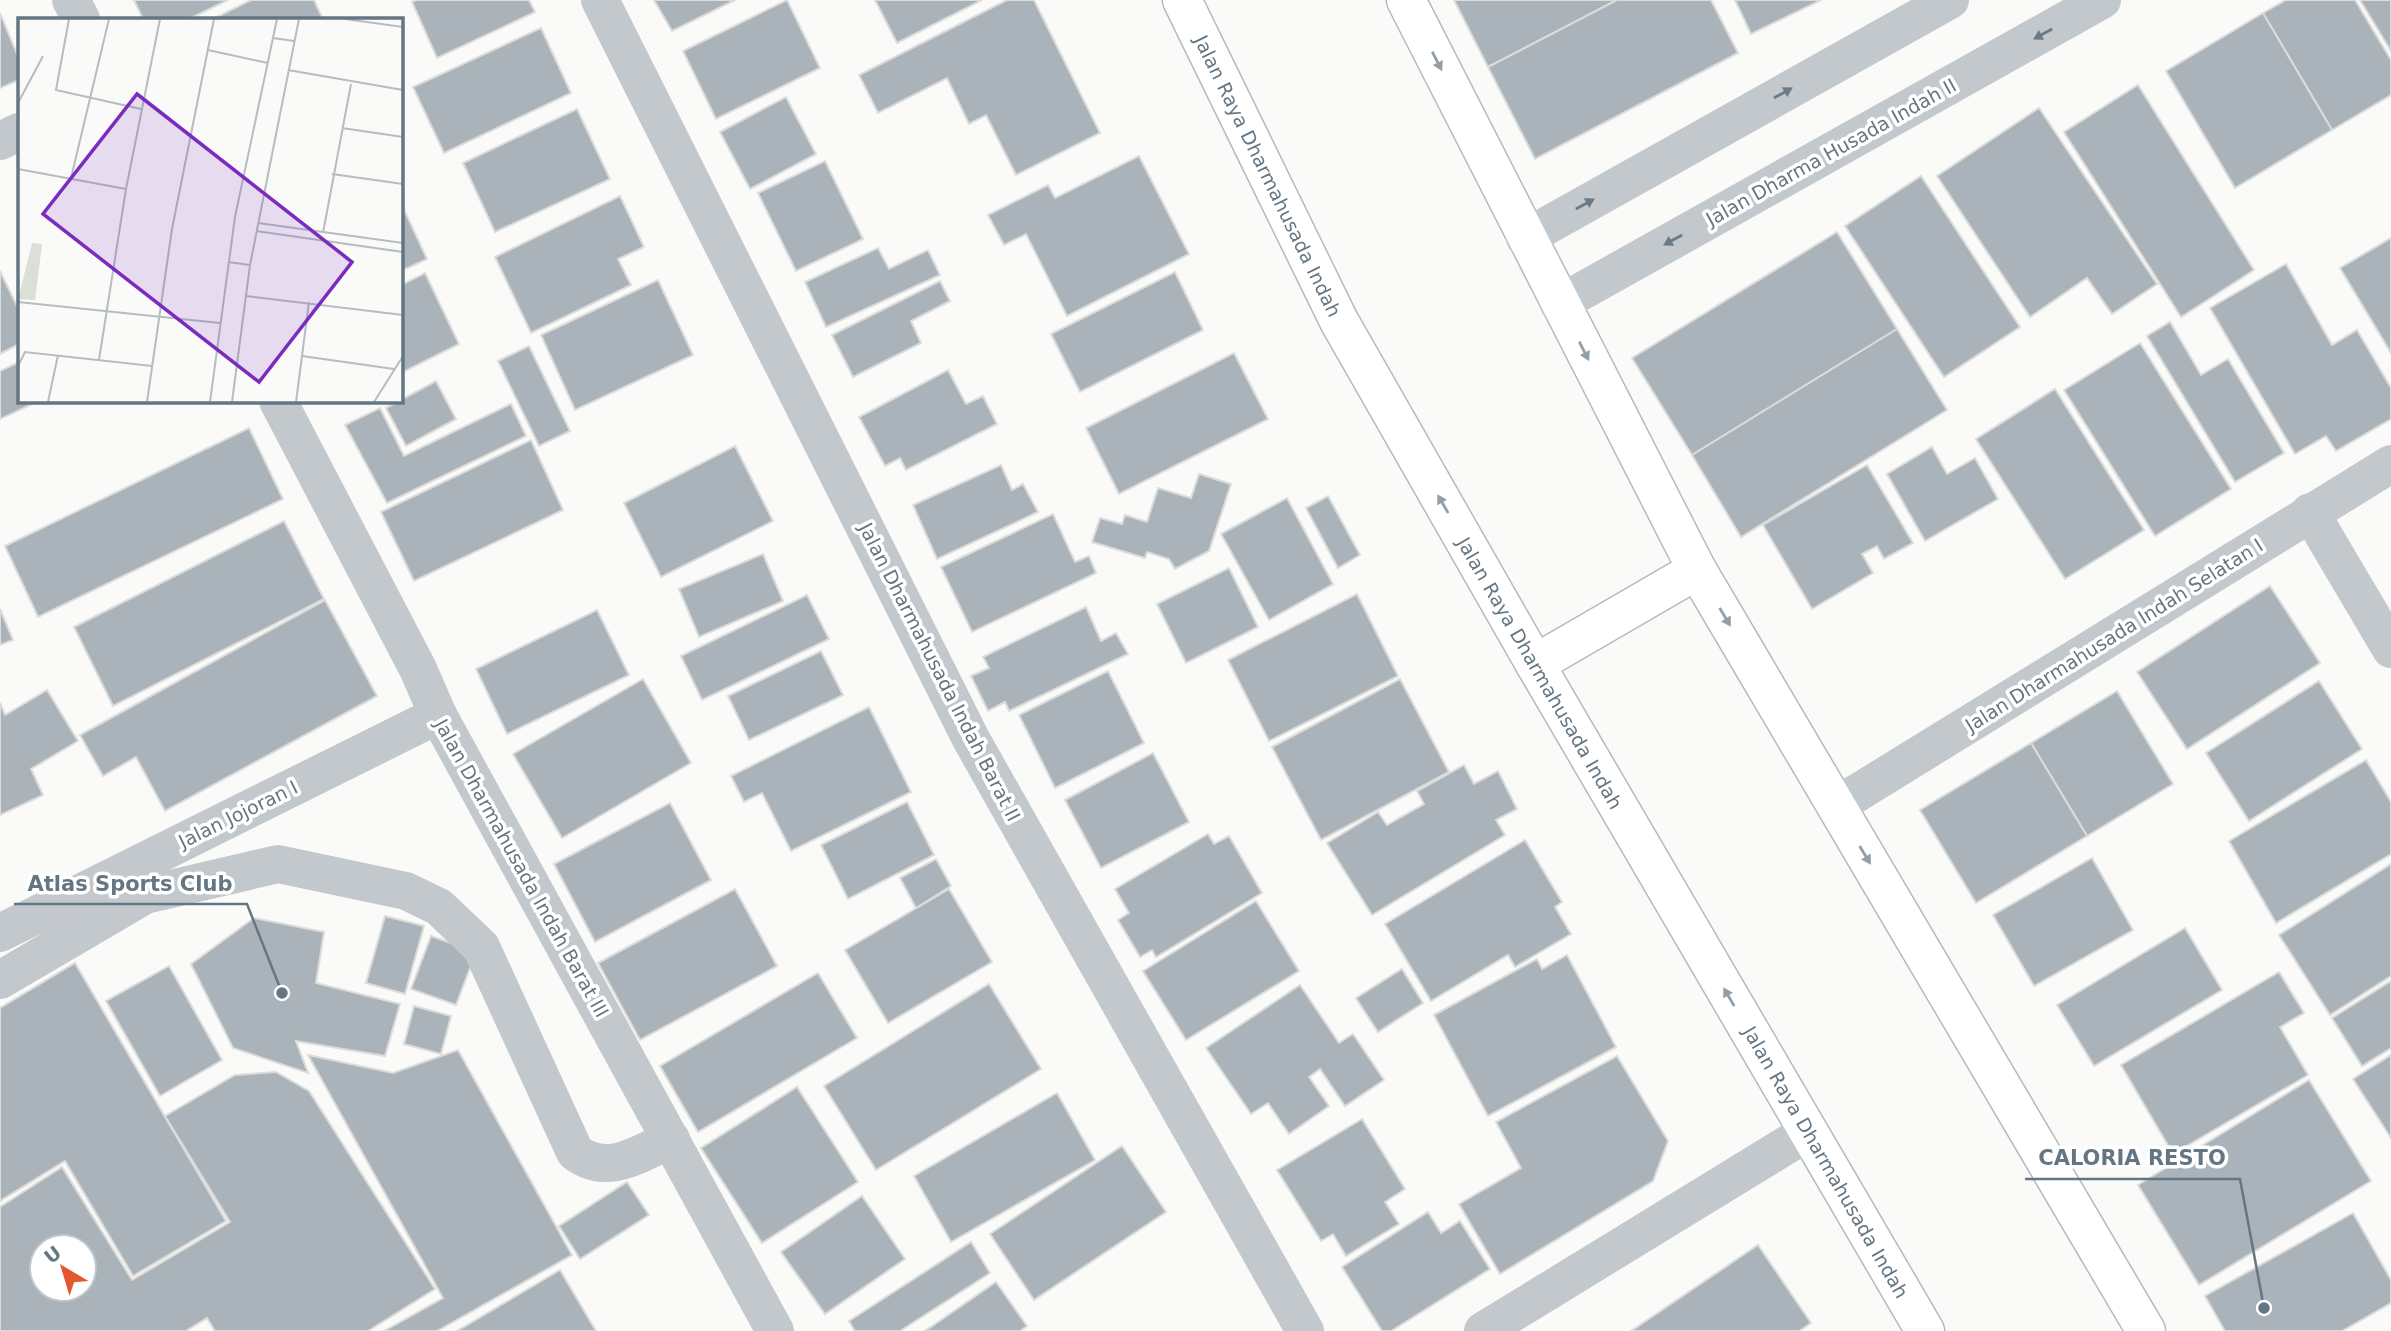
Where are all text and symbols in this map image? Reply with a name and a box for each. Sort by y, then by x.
inset map [18,18,402,402]
one-way arrow [2033,28,2052,40]
street label: Jalan Raya Dharmahusada Indah [1190,31,1346,320]
one-way arrow [1431,51,1442,71]
street label: Jalan Dharma Husada Indah II [1701,74,1960,231]
one-way arrow [1774,87,1793,99]
one-way arrow [1575,198,1594,210]
one-way arrow [1663,234,1683,246]
one-way arrow [1577,342,1589,362]
one-way arrow [1437,494,1449,514]
street label: Jalan Dharmahusada Indah Barat II [854,518,1025,825]
street label: Jalan Raya Dharmahusada Indah [1452,532,1627,813]
street label: Jalan Dharmahusada Indah Selatan I [1960,534,2267,737]
one-way arrow [1719,608,1731,627]
street label: Jalan Dharmahusada Indah Barat III [430,714,613,1021]
street label: Jalan Jojoran I [174,776,301,853]
one-way arrow [1859,846,1872,865]
callout: Atlas Sports Club [14,862,247,904]
text: Atlas Sports Club [28,872,232,896]
one-way arrow [1723,988,1735,1007]
street label: Jalan Raya Dharmahusada Indah [1738,1021,1913,1302]
callout: CALORIA RESTO [2025,1137,2240,1179]
text: CALORIA RESTO [2038,1146,2226,1170]
north arrow [28,1233,98,1303]
text: U [40,1241,65,1268]

